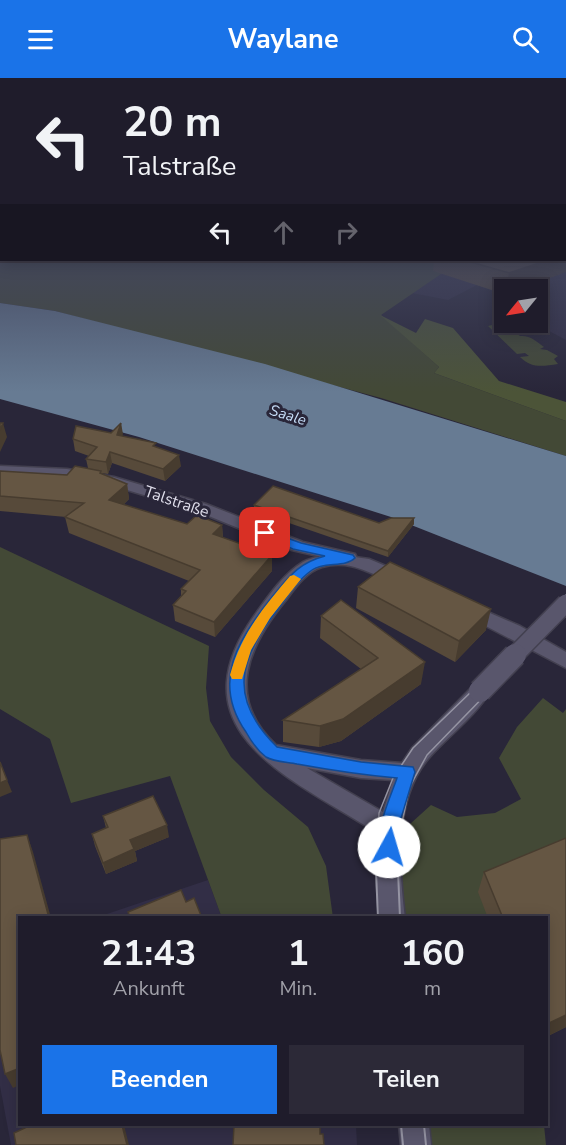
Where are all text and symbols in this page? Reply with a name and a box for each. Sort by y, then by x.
text: Waylane [227,21,339,58]
icon: menu [24,23,57,56]
icon: search [509,23,542,56]
text: 20 m [123,94,222,151]
icon: left [24,102,102,180]
text: Talstraße [123,148,236,185]
icon: left [204,216,237,249]
icon: ahead [267,216,300,249]
icon: right [330,216,363,249]
north arrow [494,279,548,333]
map controls [494,279,548,333]
water label: Saale [267,400,309,430]
street label: Talstraße [141,481,212,523]
pin [239,507,290,558]
icon: arrive [248,516,281,549]
position arrow [357,815,421,879]
text: 21:43 [101,929,196,978]
text: 1 [287,929,309,978]
text: 160 [400,929,465,978]
text: Ankunft [113,975,185,1002]
text: Min. [279,975,317,1002]
text: m [424,975,441,1002]
button: Beenden [42,1045,277,1114]
button: Teilen [289,1045,524,1114]

